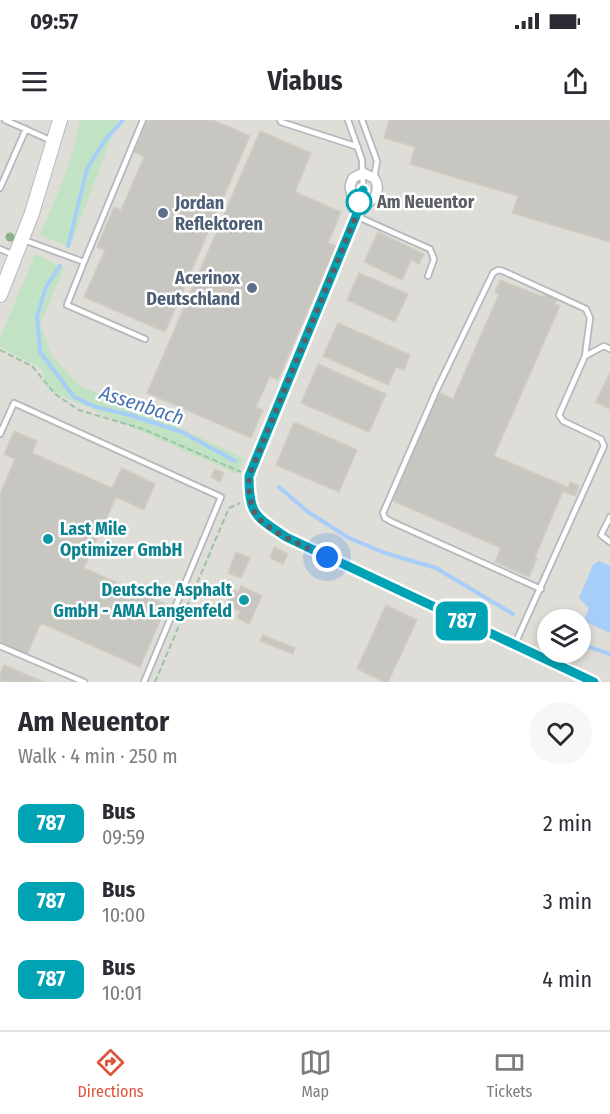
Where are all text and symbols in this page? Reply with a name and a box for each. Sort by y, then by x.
text: 09:57 [30,8,78,35]
icon: menu [18,65,51,98]
text: Viabus [267,65,343,97]
icon: share [559,65,592,98]
marker: Am Neuentor [346,189,372,215]
place label: Am Neuentor [376,191,475,213]
place label: Jordan Reflektoren [174,192,263,235]
marker: Jordan Reflektoren [156,206,170,220]
place label: Acerinox Deutschland [146,267,241,310]
marker: Acerinox Deutschland [245,281,259,295]
water label: Assenbach [96,380,187,430]
place label: Last Mile Optimizer GmbH [60,518,182,561]
marker: Last Mile Optimizer GmbH [41,532,55,546]
your location [312,542,342,572]
place label: Deutsche Asphalt GmbH - AMA Langenfeld [53,579,233,622]
marker: Deutsche Asphalt GmbH - AMA Langenfeld [237,593,251,607]
line badge: 787 [428,602,496,640]
text: 787 [448,608,476,634]
map controls [537,609,591,663]
button: layers [537,609,591,663]
button: heart [529,702,592,765]
text: Am Neuentor [18,705,169,738]
text: Walk · 4 min · 250 m [18,744,178,768]
text: Bus [102,798,135,825]
text: 787 [37,810,65,836]
text: 2 min [543,810,592,837]
text: 09:59 [102,825,145,849]
text: Bus [102,876,135,903]
text: 787 [37,888,65,914]
text: 3 min [543,888,592,915]
text: 10:00 [102,903,145,927]
text: Bus [102,954,135,981]
text: 787 [37,966,65,992]
text: 4 min [542,966,592,993]
text: 10:01 [102,981,142,1005]
tab: Directions [78,1046,144,1101]
tab: Map [299,1046,332,1101]
tab: Tickets [487,1046,532,1101]

